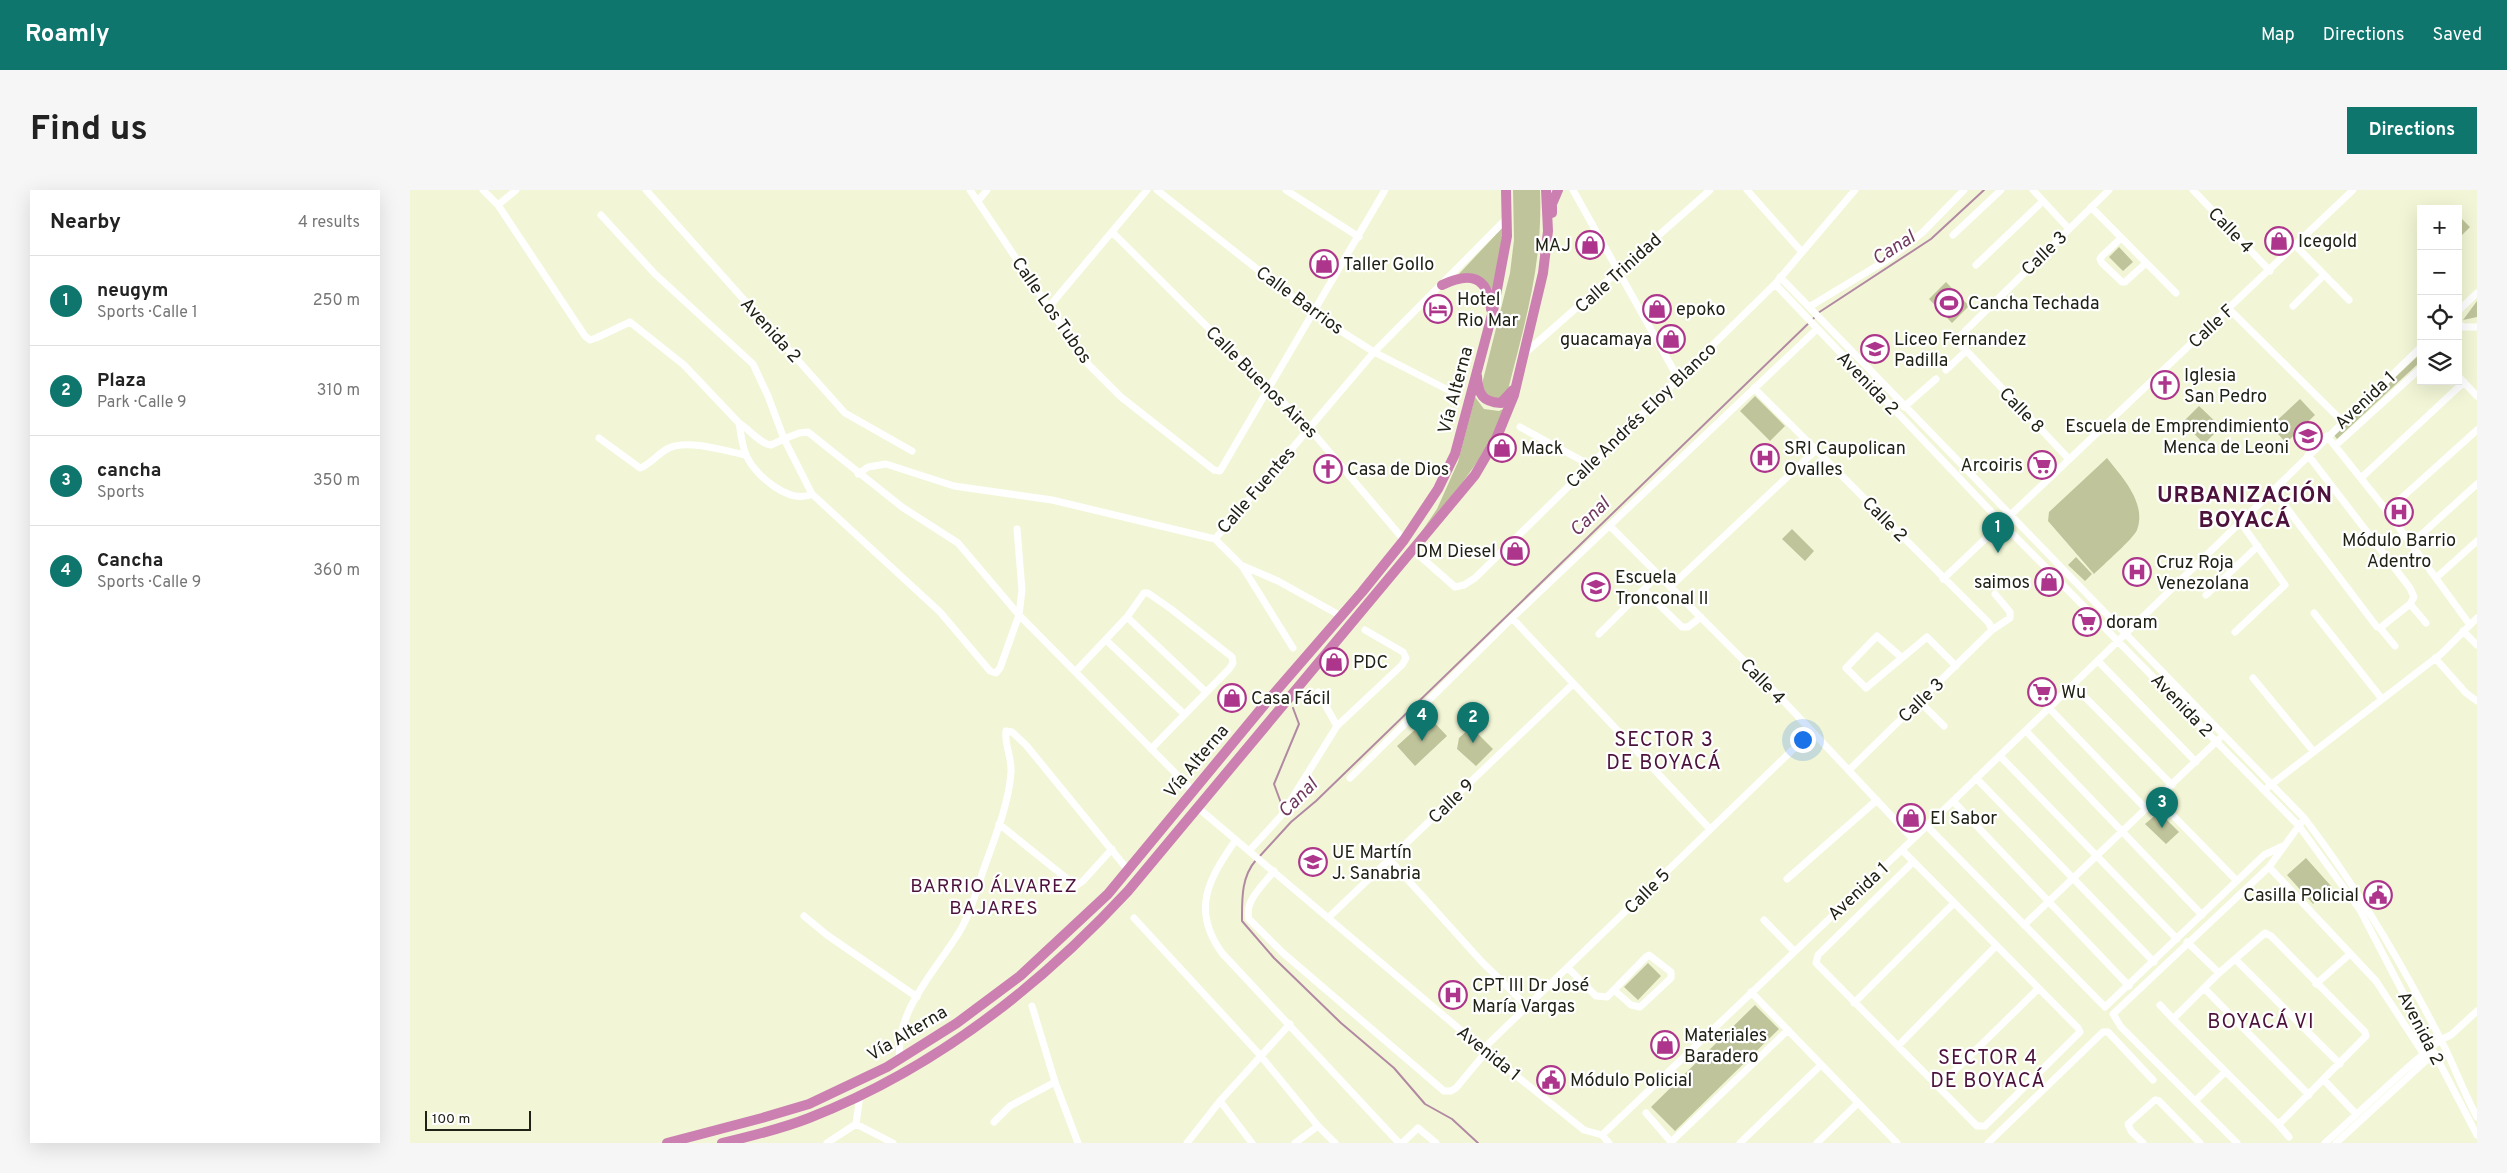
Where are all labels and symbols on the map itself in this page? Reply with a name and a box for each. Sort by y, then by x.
street label: Calle 4 [2202,203,2258,259]
water label: Canal [1868,225,1921,271]
shop icon: Icegold [2264,226,2294,256]
street label: Calle 3 [2017,227,2073,282]
street label: Calle Trinidad [1571,229,1667,319]
shop icon: MAJ [1575,230,1605,260]
place label: Icegold [2298,231,2357,254]
place label: MAJ [1535,235,1571,258]
shop icon: Taller Gollo [1309,249,1339,279]
street label: Calle Los Tubos [1006,253,1096,369]
place label: Taller Gollo [1343,254,1434,277]
street label: Calle Barrios [1251,262,1347,341]
sports icon: Cancha Techada [1934,288,1964,318]
place label: Hotel Rio Mar [1457,289,1518,333]
place label: Cancha Techada [1968,293,2099,316]
street label: Avenida 2 [735,294,805,368]
hotel icon: Hotel Rio Mar [1423,294,1453,324]
shop icon: epoko [1642,294,1672,324]
place label: epoko [1676,299,1725,322]
street label: Calle F [2184,300,2240,354]
street label: Calle Buenos Aires [1200,322,1322,444]
shop icon: guacamaya [1656,324,1686,354]
place label: guacamaya [1560,329,1652,352]
place label: Liceo Fernandez Padilla [1894,329,2027,373]
school or university icon: Liceo Fernandez Padilla [1860,334,1890,364]
street label: Calle Andrés Eloy Blanco [1562,338,1722,494]
street label: Vía Alterna [1434,344,1479,437]
street label: Avenida 2 [1831,347,1903,421]
place label: Iglesia San Pedro [2184,365,2267,409]
street label: Avenida 1 [2331,367,2401,435]
church icon: Iglesia San Pedro [2150,370,2180,400]
street label: Calle 8 [1993,383,2048,439]
place label: Escuela de Emprendimiento Menca de Leoni [2065,416,2289,460]
school or university icon: Escuela de Emprendimiento Menca de Leoni [2293,421,2323,451]
shop icon: Mack [1487,433,1517,463]
place label: Mack [1521,438,1563,461]
place label: SRI Caupolican Ovalles [1784,438,1906,482]
street label: Calle Fuentes [1213,443,1301,539]
hospital icon: SRI Caupolican Ovalles [1750,443,1780,473]
supermarket icon: Arcoiris [2027,450,2057,480]
church icon: Casa de Dios [1313,454,1343,484]
place label: Arcoiris [1961,455,2023,478]
place label: Casa de Dios [1347,459,1449,482]
district label: URBANIZACIÓN BOYACÁ [2157,480,2333,535]
water label: Canal [1565,492,1616,542]
street label: Calle 2 [1856,492,1912,548]
hospital icon: Módulo Barrio Adentro [2384,497,2414,527]
pin: 1 [1982,512,2014,553]
place label: Módulo Barrio Adentro [2342,530,2456,574]
shop icon: DM Diesel [1500,536,1530,566]
place label: DM Diesel [1416,541,1496,564]
place label: Cruz Roja Venezolana [2156,552,2249,596]
hospital icon: Cruz Roja Venezolana [2122,557,2152,587]
place label: Escuela Tronconal II [1615,567,1709,611]
shop icon: saimos [2034,567,2064,597]
school or university icon: Escuela Tronconal II [1581,572,1611,602]
place label: saimos [1974,572,2030,595]
supermarket icon: doram [2072,607,2102,637]
place label: doram [2106,612,2158,635]
shop icon: PDC [1319,647,1349,677]
place label: PDC [1353,652,1388,675]
street label: Calle 4 [1734,654,1790,710]
street label: Avenida 2 [2145,669,2217,743]
street label: Calle 3 [1894,674,1950,729]
supermarket icon: Wu [2027,677,2057,707]
place label: Wu [2061,682,2086,705]
shop icon: Casa Fácil [1217,683,1247,713]
place label: Casa Fácil [1251,688,1331,711]
pin: 4 [1406,700,1438,741]
pin: 2 [1457,702,1489,743]
street label: Vía Alterna [1160,720,1235,804]
your location [1790,727,1816,753]
district label: SECTOR 3 DE BOYACÁ [1606,728,1722,777]
water label: Canal [1273,773,1324,823]
street label: Calle 9 [1424,775,1480,830]
pin: 3 [2146,787,2178,828]
shop icon: El Sabor [1896,803,1926,833]
place label: El Sabor [1930,808,1997,831]
place label: UE Martín J. Sanabria [1332,842,1421,886]
school or university icon: UE Martín J. Sanabria [1298,847,1328,877]
street label: Avenida 1 [1824,858,1894,926]
street label: Calle 5 [1620,864,1676,920]
district label: BARRIO ÁLVAREZ BAJARES [910,874,1078,921]
public building icon: Casilla Policial [2363,880,2393,910]
place label: Casilla Policial [2243,885,2359,908]
place label: CPT III Dr José María Vargas [1472,975,1589,1019]
hospital icon: CPT III Dr José María Vargas [1438,980,1468,1010]
street label: Avenida 2 [2391,988,2448,1069]
street label: Vía Alterna [864,1001,952,1067]
district label: BOYACÁ VI [2207,1008,2315,1036]
street label: Avenida 1 [1451,1021,1525,1087]
place label: Materiales Baradero [1684,1025,1767,1069]
shop icon: Materiales Baradero [1650,1030,1680,1060]
district label: SECTOR 4 DE BOYACÁ [1930,1046,2046,1095]
public building icon: Módulo Policial [1536,1065,1566,1095]
place label: Módulo Policial [1570,1070,1692,1093]
scale bar [425,1108,531,1131]

